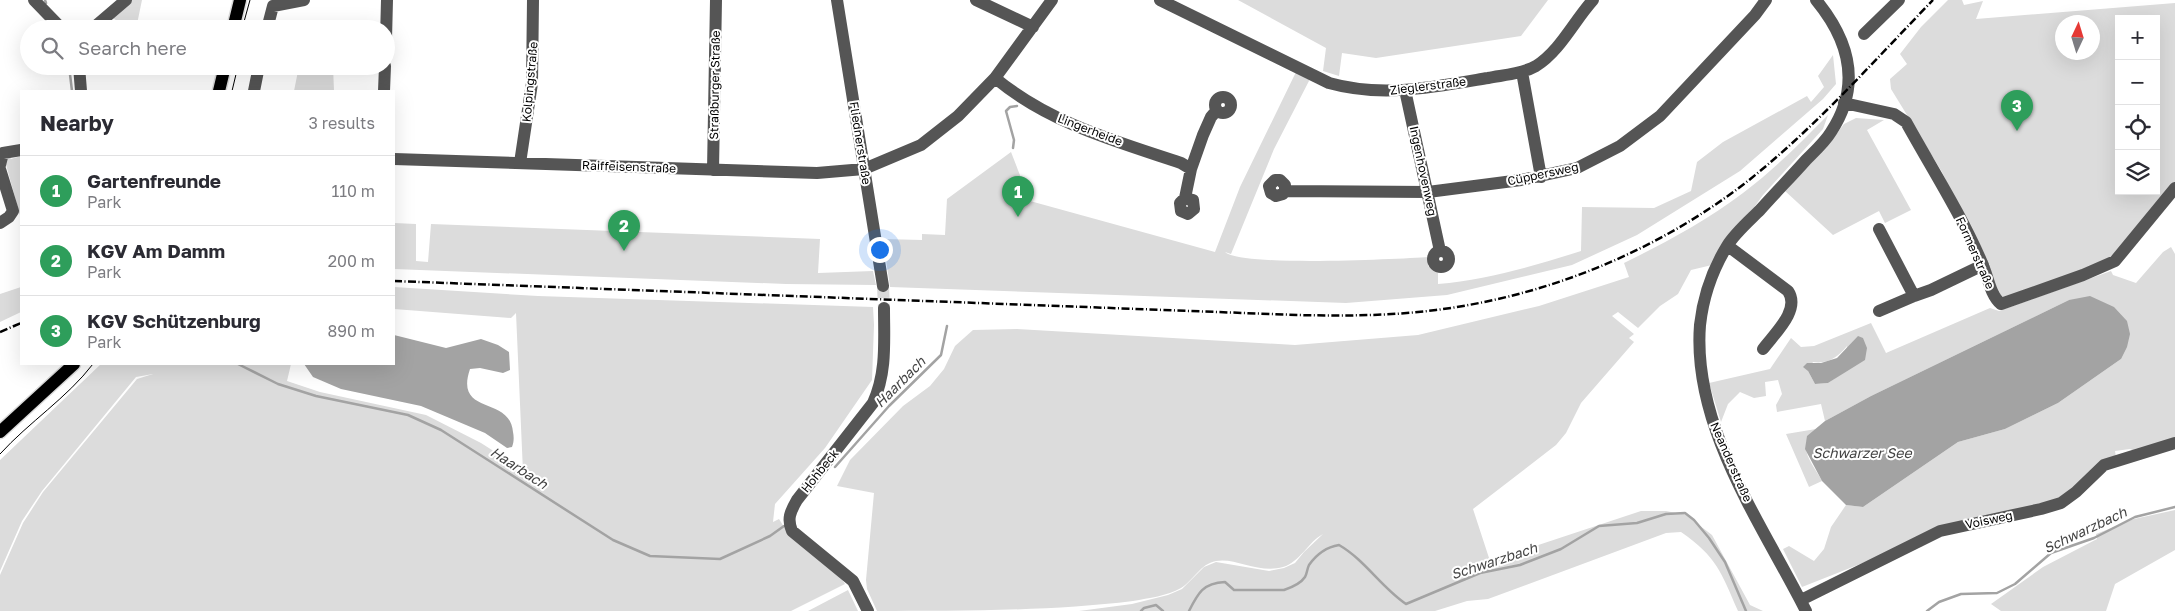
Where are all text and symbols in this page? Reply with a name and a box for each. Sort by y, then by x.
north arrow [2055,15,2100,60]
map controls [2115,15,2160,195]
button: + [2115,15,2160,60]
search box [20,20,395,75]
street label: Straßburger Straße [706,30,723,140]
icon: search [38,34,66,62]
text: Search here [78,36,187,59]
street label: Kolpingstraße [519,41,541,123]
button: − [2115,60,2160,105]
street label: Zieglerstraße [1389,73,1467,98]
pin: 3 [2001,90,2033,131]
street label: Fliednerstraße [847,100,874,186]
button: locate [2115,105,2160,150]
text: Nearby [40,110,114,136]
street label: Lingerheide [1056,110,1125,149]
text: 3 results [308,113,375,133]
street label: Ingenhovenweg [1407,124,1440,217]
button: layers [2115,150,2160,195]
street label: Raiffeisenstraße [582,157,676,176]
street label: Cüppersweg [1506,159,1580,188]
text: Gartenfreunde [87,169,221,192]
pin: 1 [1002,176,1034,217]
text: 1 [52,181,60,201]
text: 110 m [331,181,375,201]
text: Park [87,192,122,212]
pin: 2 [608,210,640,251]
street label: Formerstraße [1953,214,1998,291]
your location [867,237,893,263]
text: KGV Am Damm [87,239,225,262]
text: 2 [51,251,61,271]
text: 200 m [328,251,375,271]
text: Park [87,262,122,282]
text: KGV Schützenburg [87,309,261,332]
text: 3 [51,321,61,341]
text: 890 m [327,321,375,341]
text: Park [87,332,122,352]
water label: Haarbach [871,352,930,411]
street label: Neanderstraße [1707,420,1756,504]
water label: Haarbach [488,443,552,493]
water label: Schwarzer See [1812,444,1912,461]
street label: Hohbeck [798,446,842,495]
water label: Schwarzbach [2041,502,2130,556]
street label: Voisweg [1964,507,2014,532]
water label: Schwarzbach [1449,538,1540,582]

